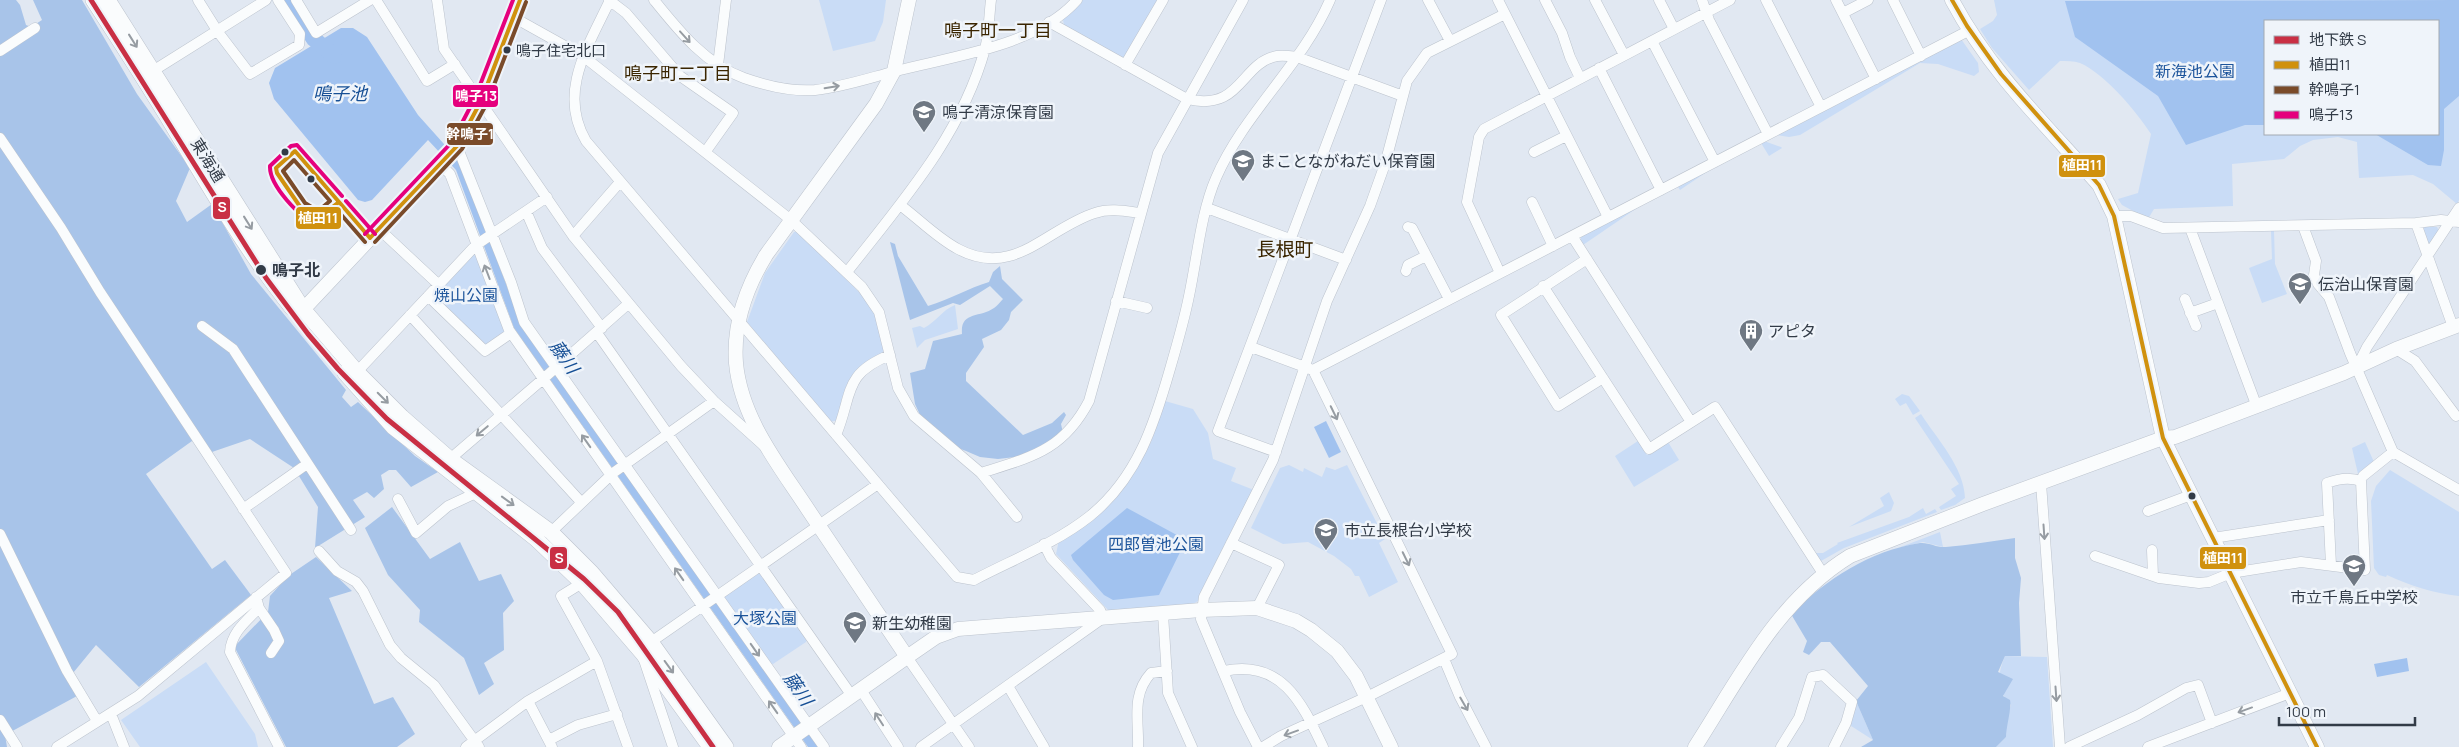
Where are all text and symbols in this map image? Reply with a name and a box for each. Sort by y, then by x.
district label: 鳴子町一丁目 [944,18,1052,42]
legend [2264,20,2439,135]
text: 地下鉄 S [2309,29,2366,50]
one-way arrow [679,31,691,44]
one-way arrow [129,34,139,48]
place label: 鳴子住宅北口 [516,40,606,61]
marker: 鳴子住宅北口 [502,45,512,55]
text: 植田11 [2309,54,2351,75]
park label: 新海池公園 [2155,60,2235,82]
district label: 鳴子町二丁目 [624,61,732,85]
text: 幹鳴子1 [2309,79,2360,100]
water label: 鳴子池 [313,81,369,105]
one-way arrow [824,82,840,92]
line badge: 鳴子13 [452,84,499,108]
text: 鳴子13 [455,86,497,105]
school or university icon: 鳴子清涼保育園 [911,99,937,133]
place label: 鳴子清涼保育園 [942,101,1054,123]
text: 鳴子13 [2309,104,2353,125]
line badge: 幹鳴子1 [446,122,494,146]
text: 幹鳴子1 [446,124,494,143]
street label: 東海通 [186,134,230,186]
unlabelled marker [280,147,290,157]
school or university icon: まことながねだい保育園 [1230,148,1256,182]
place label: まことながねだい保育園 [1260,150,1436,172]
line badge: 植田11 [2058,154,2106,178]
text: 植田11 [2062,155,2102,174]
unlabelled marker [306,174,316,184]
line badge: S [212,196,231,220]
text: S [217,197,227,216]
line badge: 植田11 [295,206,342,230]
text: 植田11 [298,208,338,227]
one-way arrow [243,216,253,230]
district label: 長根町 [1256,236,1314,262]
place label: 鳴子北 [272,259,320,281]
marker: 鳴子北 [254,263,268,277]
one-way arrow [482,265,491,280]
school or university icon: 伝治山保育園 [2287,271,2313,305]
place label: 伝治山保育園 [2318,273,2414,295]
park label: 焼山公園 [434,284,498,306]
building icon: アピタ [1738,318,1764,352]
place label: アピタ [1768,320,1816,342]
water label: 藤川 [545,335,586,380]
one-way arrow [376,391,388,403]
one-way arrow [1329,406,1339,421]
one-way arrow [475,425,488,437]
one-way arrow [581,434,591,448]
unlabelled marker [2187,491,2197,501]
one-way arrow [501,496,515,506]
school or university icon: 市立長根台小学校 [1313,517,1339,551]
place label: 市立長根台小学校 [1344,519,1472,541]
one-way arrow [2040,524,2049,540]
park label: 四郎曽池公園 [1108,533,1204,555]
line badge: S [549,546,568,570]
line badge: 植田11 [2199,546,2247,570]
text: S [554,548,564,567]
text: 植田11 [2203,548,2243,567]
one-way arrow [1402,551,1412,566]
school or university icon: 市立千鳥丘中学校 [2341,553,2367,587]
one-way arrow [674,568,684,582]
place label: 市立千鳥丘中学校 [2290,586,2418,608]
park label: 大塚公園 [733,607,797,629]
school or university icon: 新生幼稚園 [842,610,868,644]
place label: 新生幼稚園 [872,612,952,634]
one-way arrow [750,643,760,657]
one-way arrow [664,660,674,674]
water label: 藤川 [779,667,820,712]
one-way arrow [2051,686,2061,702]
scale bar [2279,694,2415,726]
one-way arrow [1459,696,1469,711]
one-way arrow [768,700,778,714]
text: 100 m [2286,701,2326,722]
one-way arrow [2237,707,2252,716]
one-way arrow [874,712,884,726]
one-way arrow [1284,729,1299,738]

